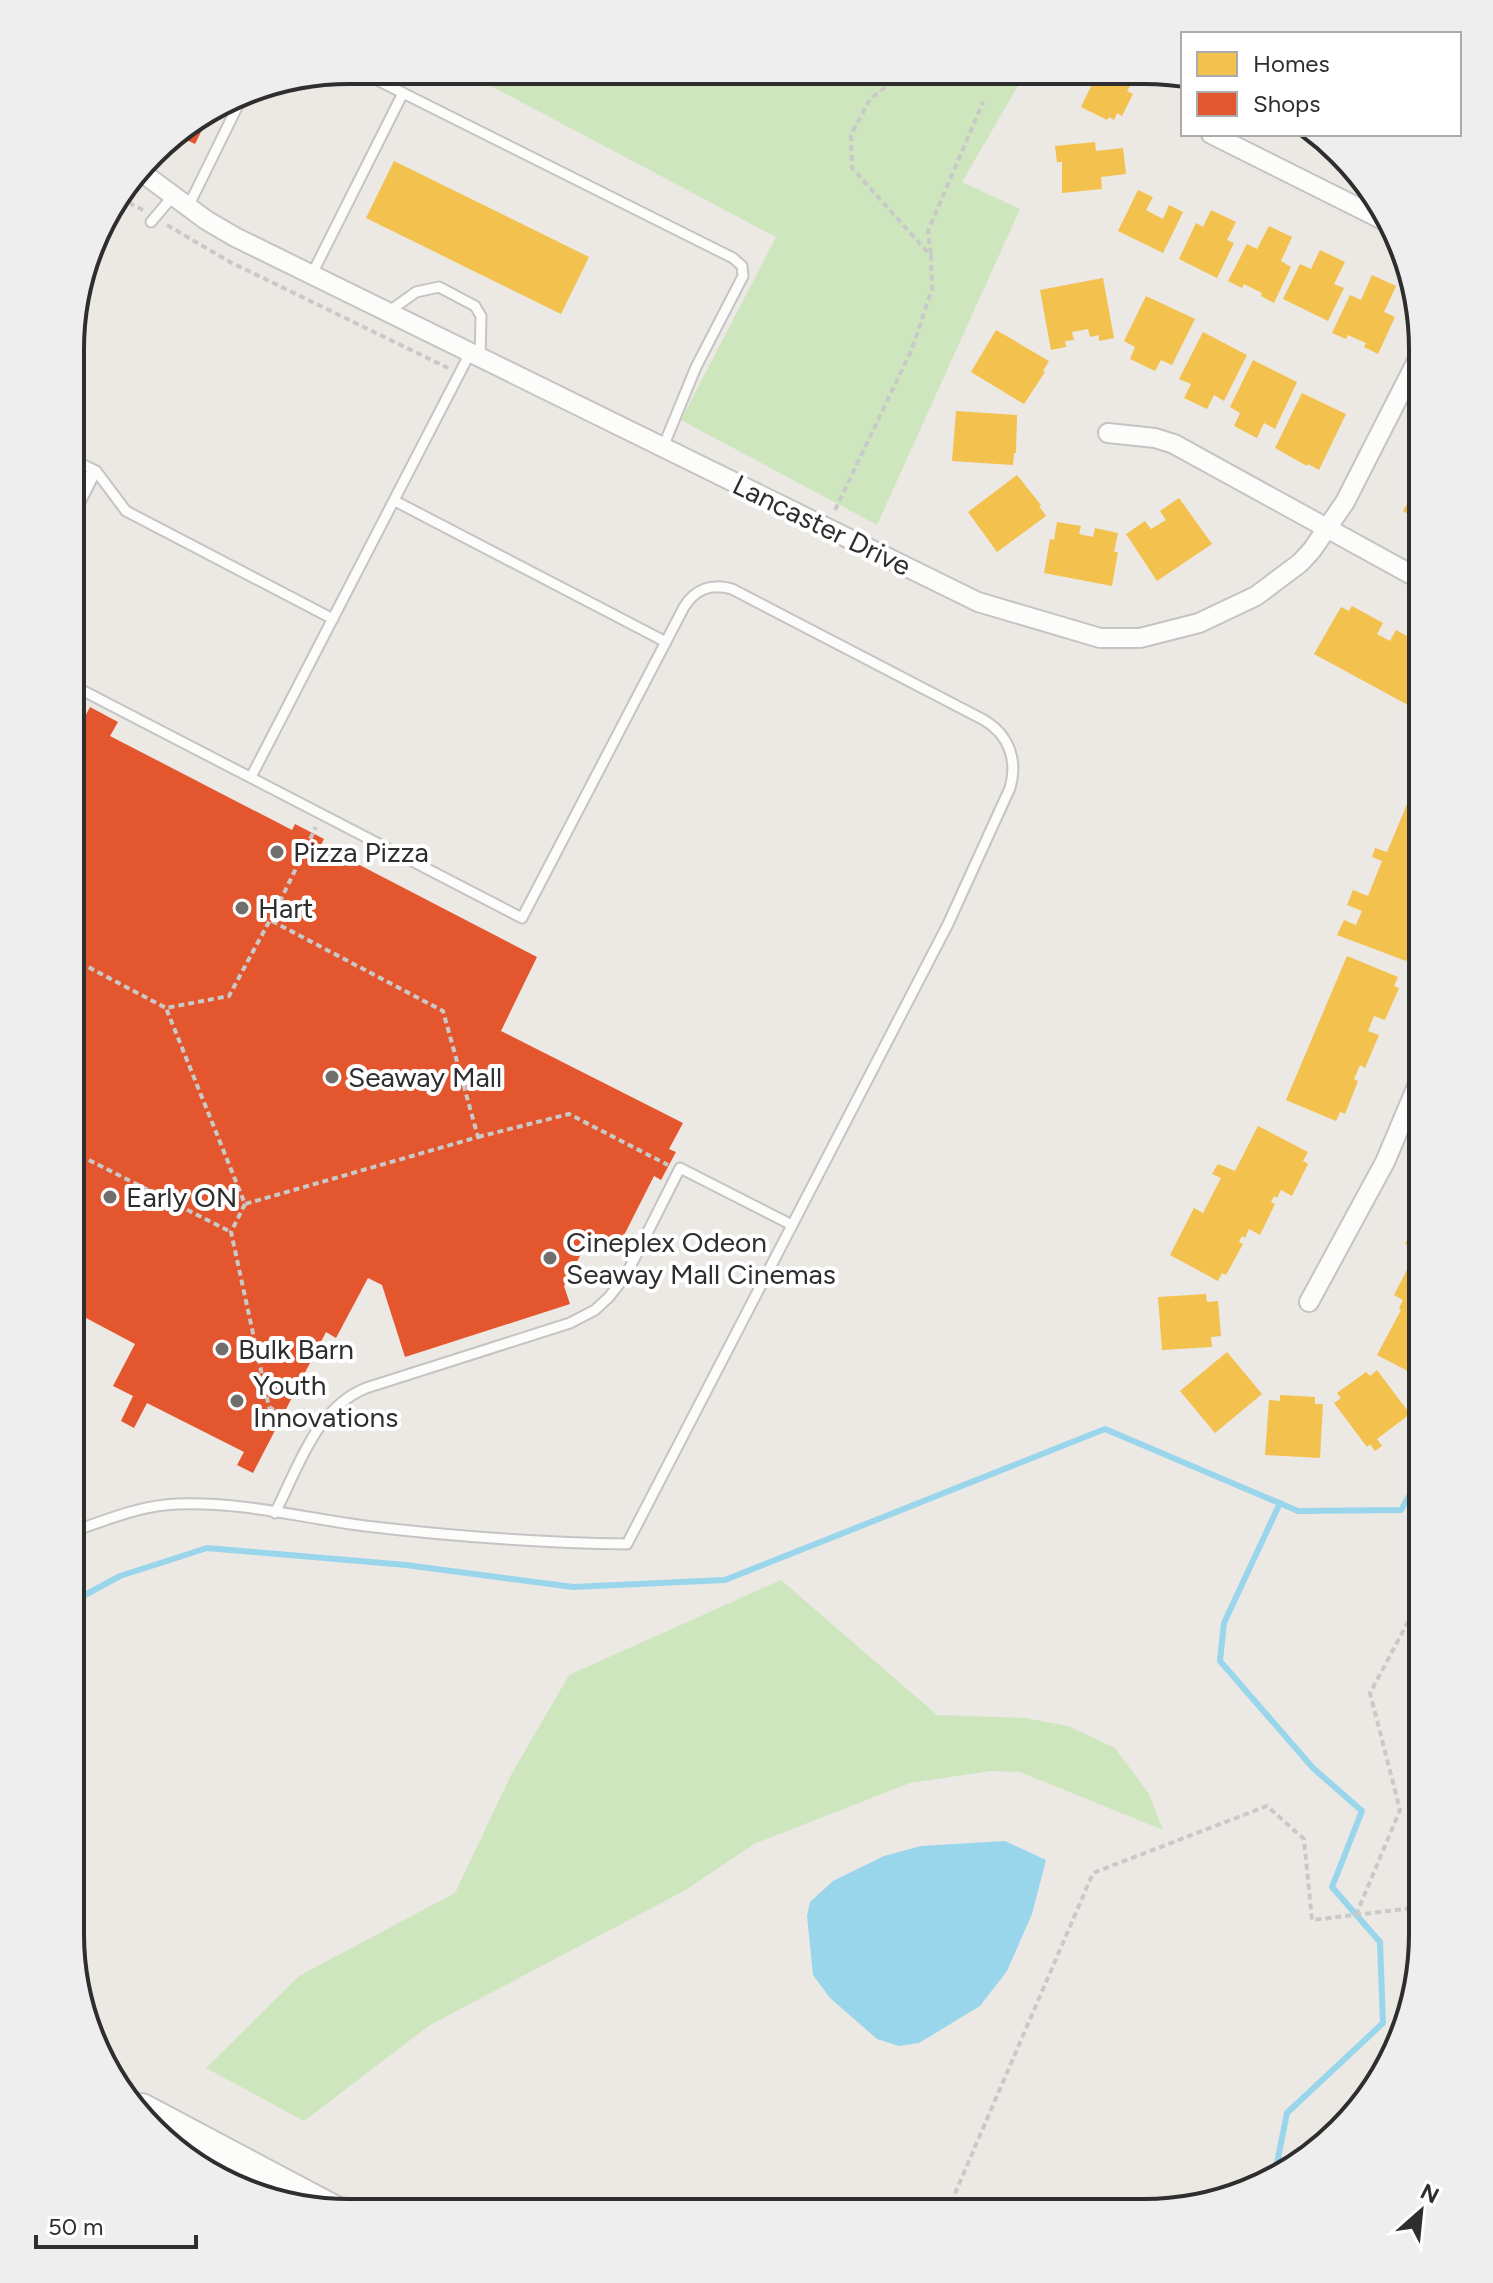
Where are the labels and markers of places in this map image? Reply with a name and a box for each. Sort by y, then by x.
place label: Pizza Pizza [293,835,429,869]
marker: Pizza Pizza [268,843,286,861]
place label: Hart [258,891,313,925]
marker: Hart [233,899,251,917]
place label: Seaway Mall [348,1060,502,1094]
marker: Seaway Mall [323,1068,341,1086]
place label: Early ON [126,1180,238,1214]
marker: Early ON [101,1188,119,1206]
place label: Cineplex Odeon Seaway Mall Cinemas [566,1225,836,1291]
marker: Cineplex Odeon Seaway Mall Cinemas [541,1249,559,1267]
place label: Bulk Barn [238,1332,354,1366]
marker: Bulk Barn [213,1340,231,1358]
place label: Youth Innovations [253,1368,398,1434]
marker: Youth Innovations [228,1392,246,1410]

